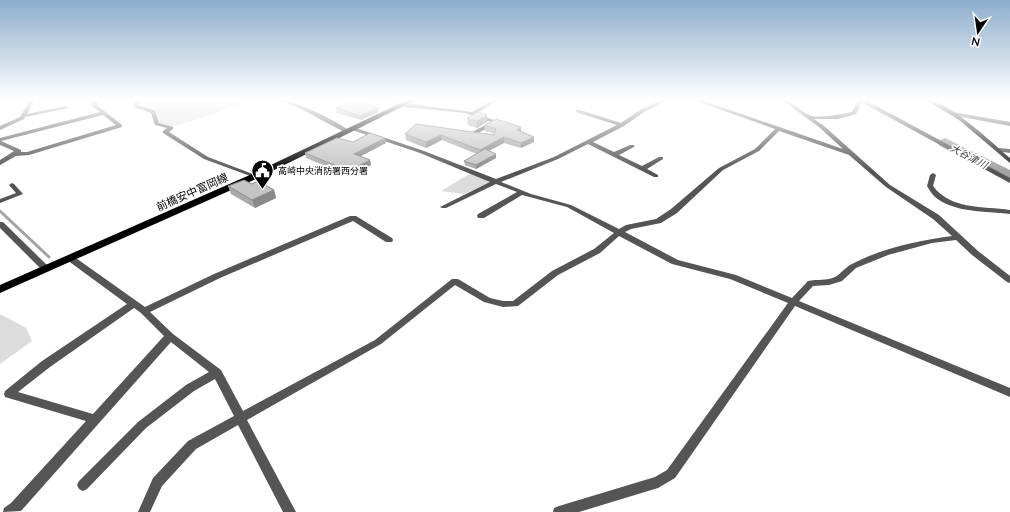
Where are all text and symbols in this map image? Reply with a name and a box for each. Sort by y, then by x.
north arrow [958,12,998,52]
text: N [970,35,981,50]
water label: 大谷津川 [949,141,990,171]
public building icon: 高崎中央消防署西分署 [249,158,275,191]
place label: 高崎中央消防署西分署 [278,165,368,176]
street label: 前橋安中富岡線 [154,170,230,213]

